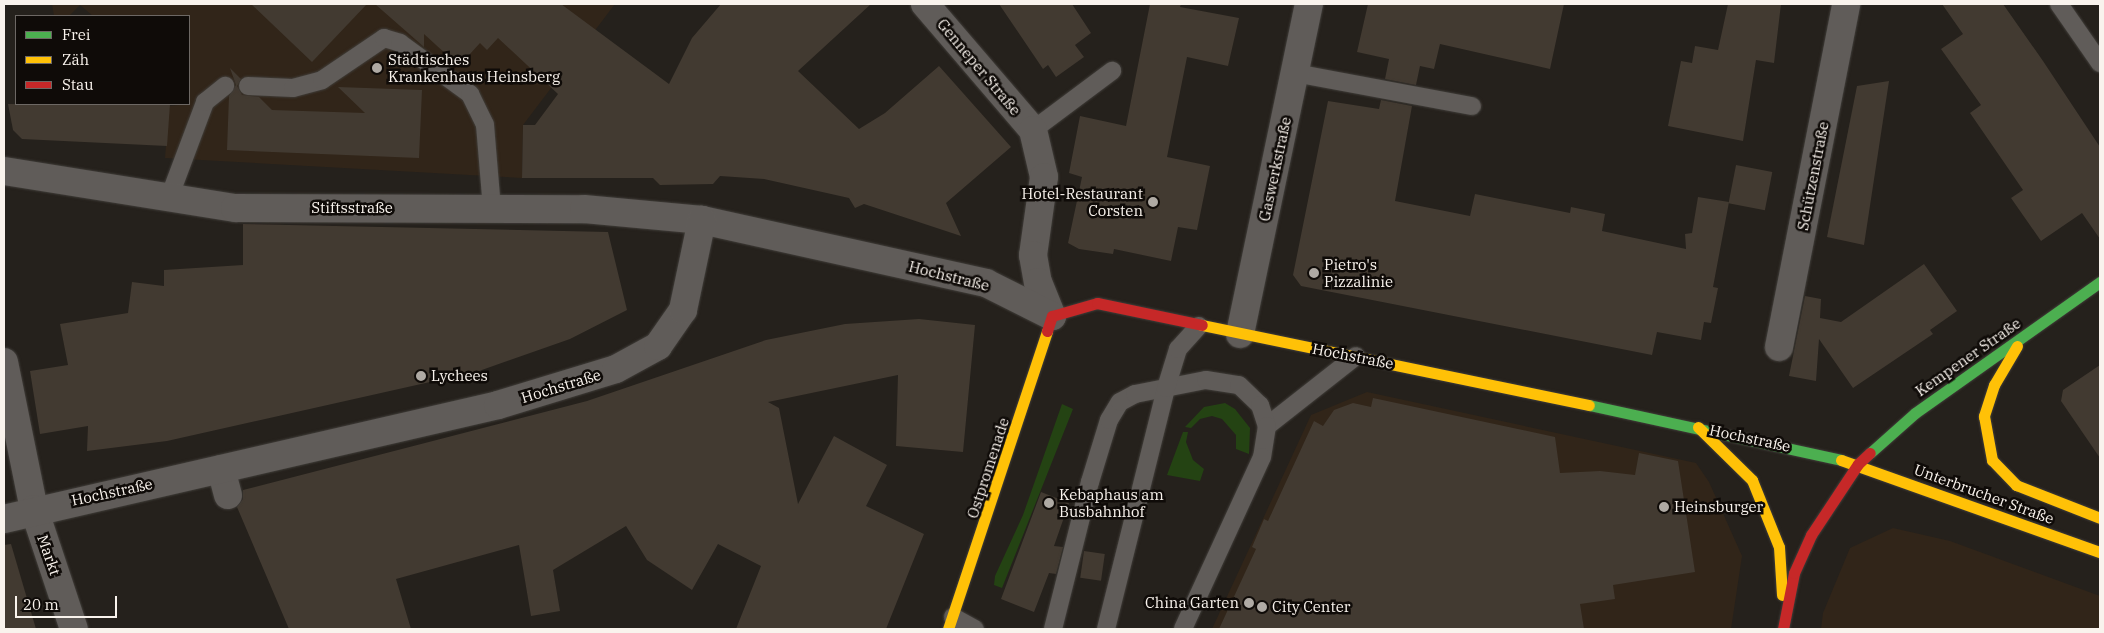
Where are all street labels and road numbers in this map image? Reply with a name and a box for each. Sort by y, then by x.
street label: Genneper Straße [933,15,1025,119]
street label: Gaswerkstraße [1255,115,1295,223]
street label: Schützenstraße [1794,120,1832,232]
street label: Stiftsstraße [311,199,393,217]
street label: Hochstraße [907,257,991,295]
street label: Kempener Straße [1912,314,2024,400]
street label: Hochstraße [1311,339,1395,373]
street label: Hochstraße [519,365,603,407]
street label: Ostpromenade [963,415,1013,521]
street label: Hochstraße [1708,421,1792,455]
street label: Unterbrucher Straße [1912,460,2056,528]
street label: Hochstraße [70,475,154,509]
street label: Markt [34,532,64,578]

